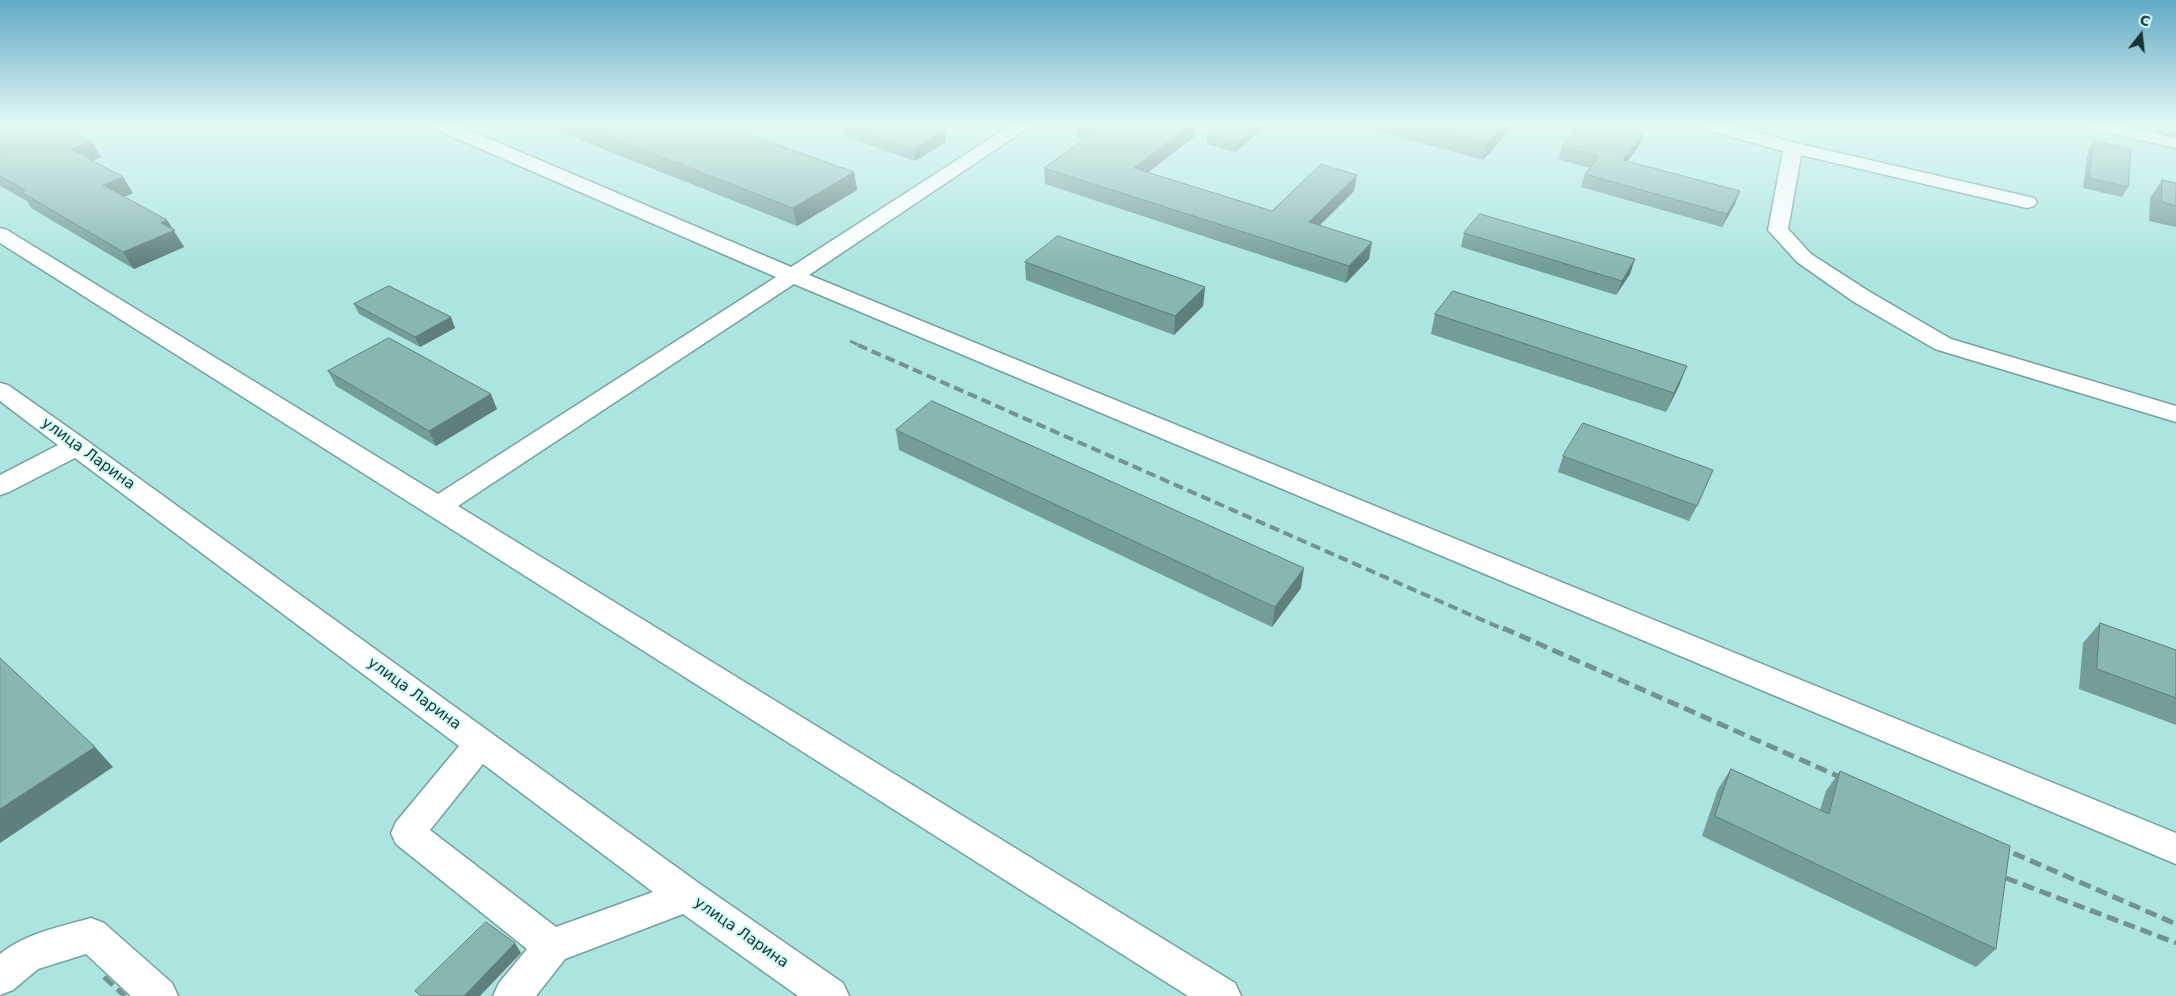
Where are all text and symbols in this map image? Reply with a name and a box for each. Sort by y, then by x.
north arrow [2116,10,2166,60]
text: С [2138,11,2152,30]
street label: улица Ларина [38,414,138,494]
street label: улица Ларина [364,654,464,734]
street label: улица Ларина [690,894,792,972]

